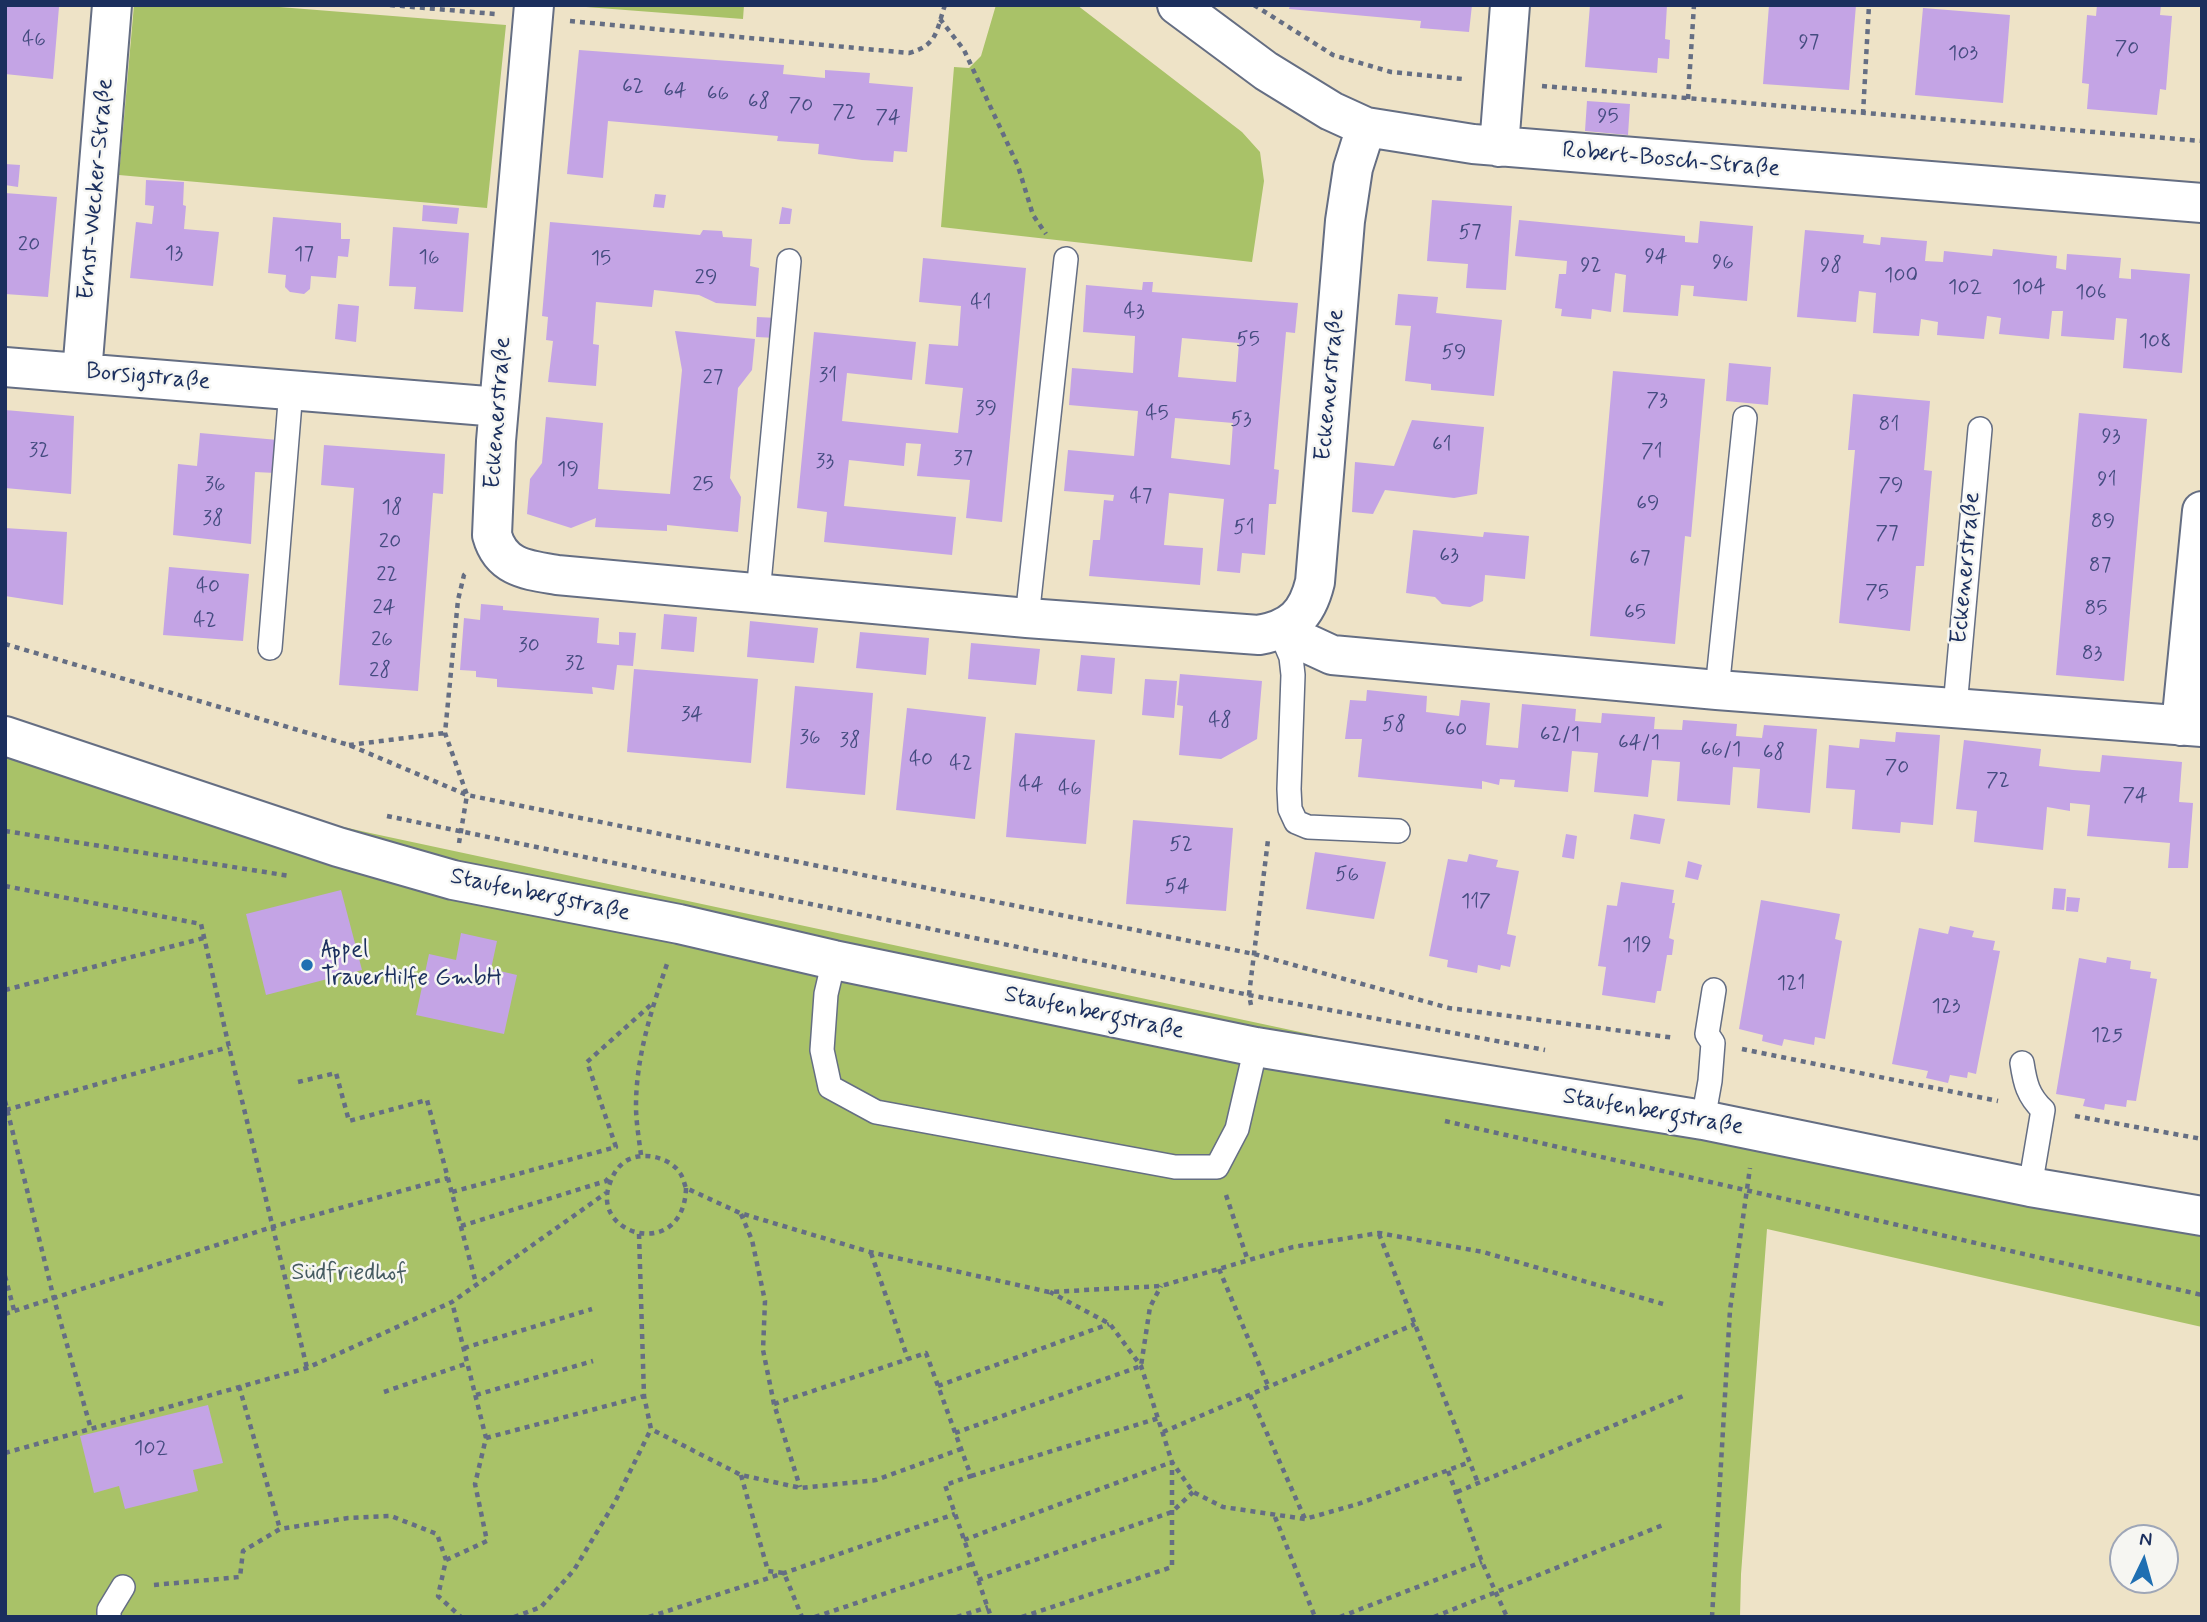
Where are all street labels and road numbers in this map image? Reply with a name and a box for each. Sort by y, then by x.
street label: Ernst-Wecker-Straße [73,77,121,301]
street label: Robert-Bosch-Straße [1561,137,1781,185]
street label: Eckenerstraße [1310,308,1352,462]
street label: Eckenerstraße [479,336,519,490]
street label: Borsigstraße [85,358,211,398]
street label: Eckenerstraße [1946,491,1988,645]
street label: Staufenbergstraße [447,863,633,929]
street label: Staufenbergstraße [1001,981,1187,1047]
street label: Staufenbergstraße [1560,1083,1746,1143]

